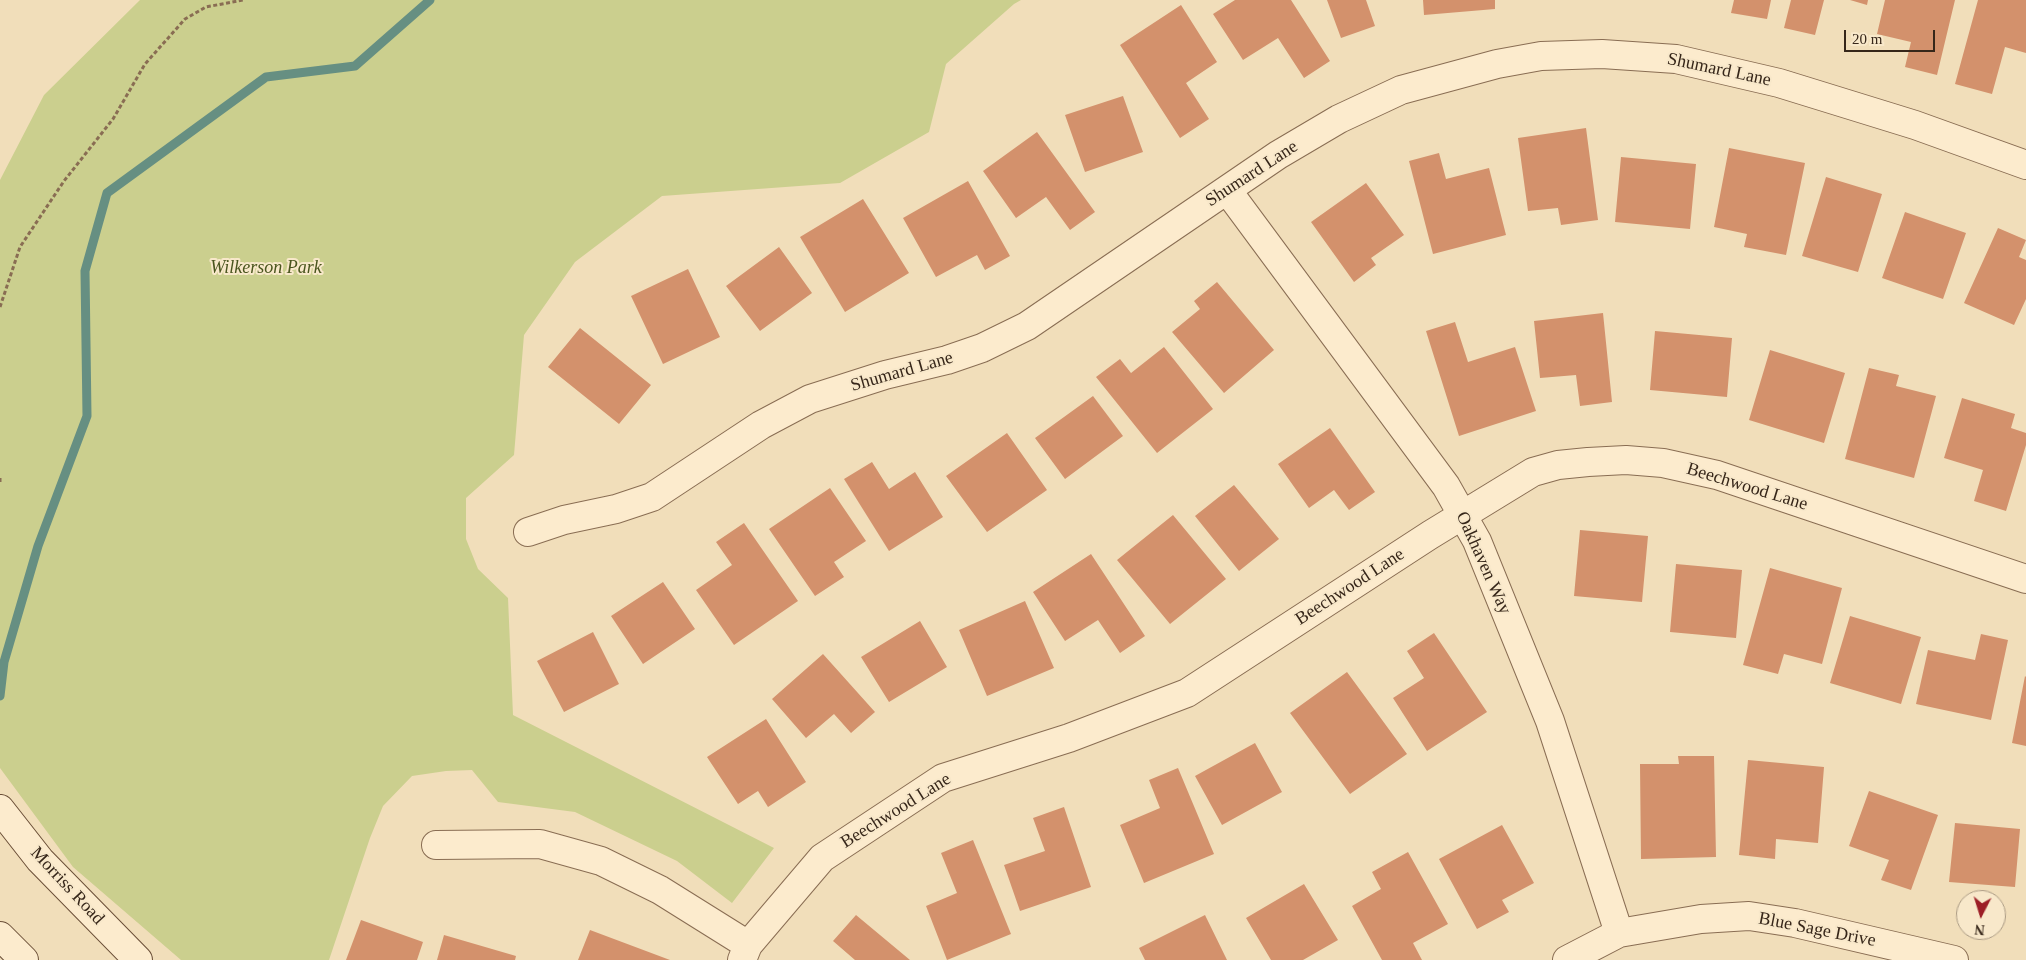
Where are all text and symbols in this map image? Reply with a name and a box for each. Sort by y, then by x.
scale bar [1846,20,1937,52]
text: 20 m [1852,31,1882,47]
street label: Shumard Lane [1665,48,1773,92]
street label: Shumard Lane [1202,136,1302,212]
park label: Wilkerson Park [210,257,322,279]
street label: Shumard Lane [848,347,956,397]
street label: Beechwood Lane [1684,458,1810,516]
street label: Oakhaven Way [1451,508,1515,618]
street label: Beechwood Lane [1292,544,1408,630]
street label: Beechwood Lane [837,769,955,853]
street label: Morriss Road [26,843,108,929]
north arrow [1956,890,2006,940]
street label: Blue Sage Drive [1757,908,1877,952]
text: N [1974,922,1985,937]

